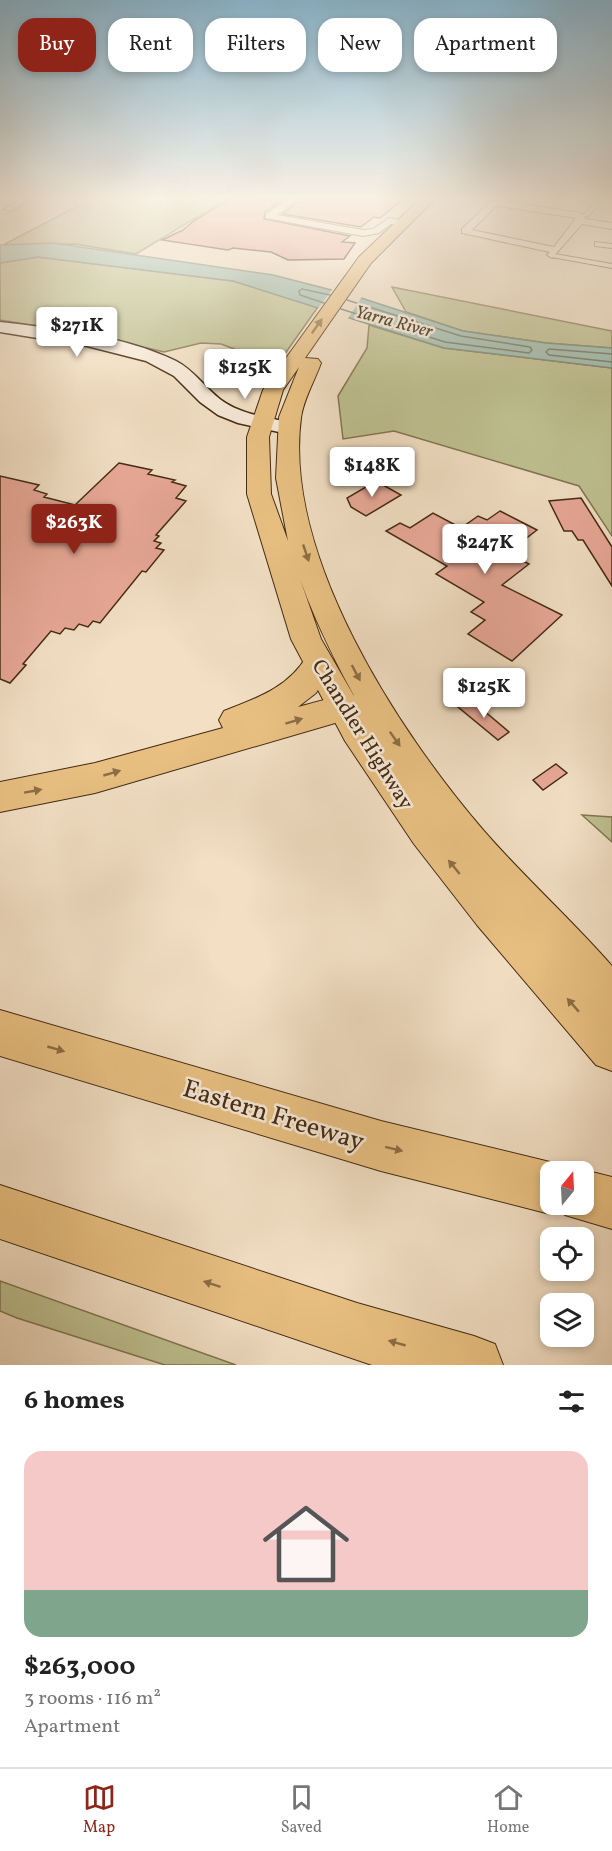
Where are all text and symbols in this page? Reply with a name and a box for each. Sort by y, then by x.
chip: Buy [18,18,96,72]
chip: Rent [108,18,193,72]
chip: Filters [205,18,306,72]
chip: New [318,18,402,72]
chip: Apartment [414,18,557,72]
water label: Yarra River [352,300,436,345]
pin: $271K [35,307,119,358]
text: $271K [50,312,104,340]
one-way arrow [311,318,323,334]
pin: $125K [203,349,287,400]
text: $125K [218,354,272,382]
pin: $148K [330,447,414,498]
text: $148K [344,452,400,480]
pin: $263K [32,504,116,555]
text: $263K [45,509,103,537]
pin: $247K [443,524,527,575]
text: $247K [456,529,514,557]
one-way arrow [302,544,312,562]
street label: Chandler Highway [304,654,420,816]
one-way arrow [351,665,361,682]
pin: $125K [442,668,526,719]
text: $125K [457,673,511,701]
one-way arrow [285,716,303,725]
one-way arrow [389,730,401,746]
one-way arrow [103,768,121,778]
one-way arrow [24,786,43,795]
one-way arrow [448,860,461,875]
one-way arrow [567,998,580,1013]
one-way arrow [47,1045,65,1054]
street label: Eastern Freeway [178,1071,369,1161]
one-way arrow [385,1144,403,1154]
north arrow [540,1161,594,1215]
map controls [540,1161,594,1347]
button: locate [540,1227,594,1281]
one-way arrow [203,1278,221,1288]
button: layers [540,1293,594,1347]
one-way arrow [388,1338,406,1347]
text: 6 homes [24,1383,125,1419]
icon: filters [555,1385,588,1418]
icon: home [252,1490,360,1598]
text: $263,000 [24,1649,135,1685]
text: 3 rooms · 116 m² [24,1685,161,1713]
text: Apartment [24,1713,120,1741]
tab: Map [83,1781,116,1839]
tab: Saved [281,1781,322,1839]
tab: Home [487,1781,529,1839]

